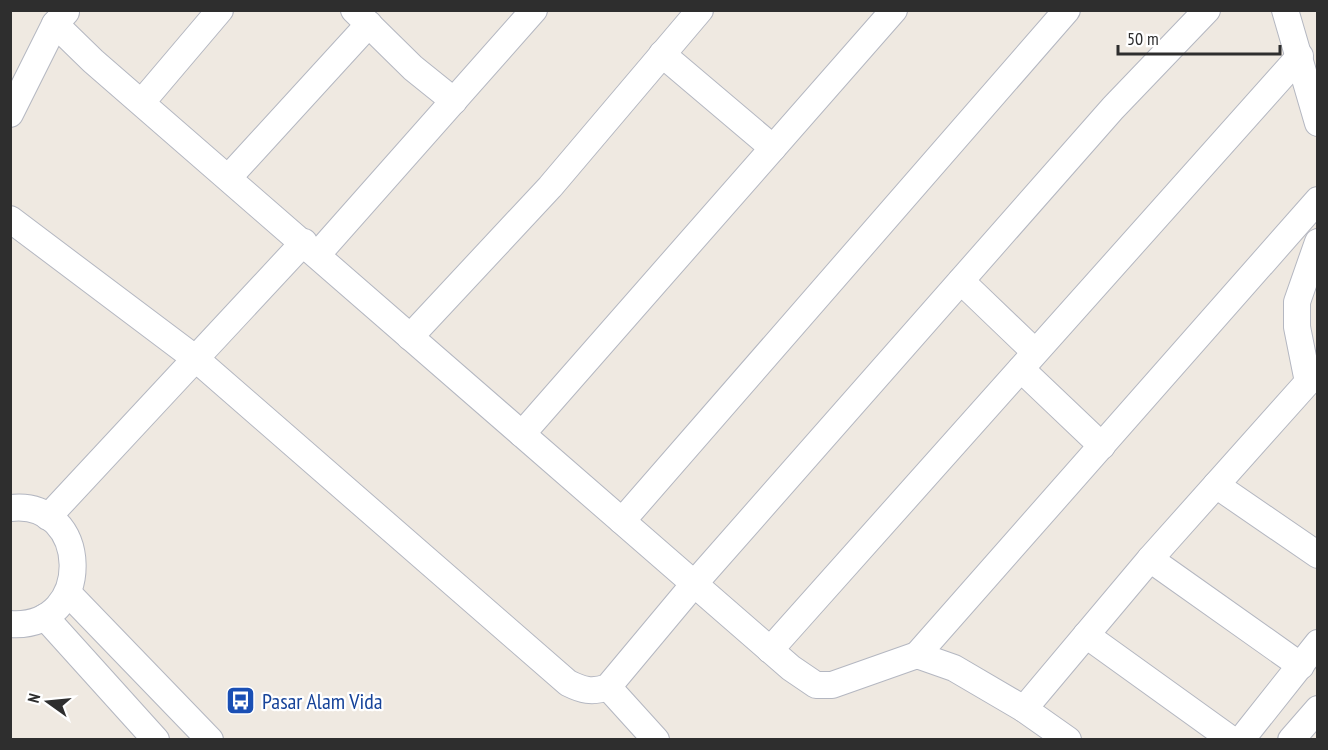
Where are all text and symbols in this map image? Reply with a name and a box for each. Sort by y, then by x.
scale bar [1118,18,1280,56]
text: 50 m [1127,27,1159,50]
north arrow [18,672,78,732]
bus stop icon: Pasar Alam Vida [225,685,257,717]
place label: Pasar Alam Vida [262,687,383,715]
text: N [23,691,44,705]

